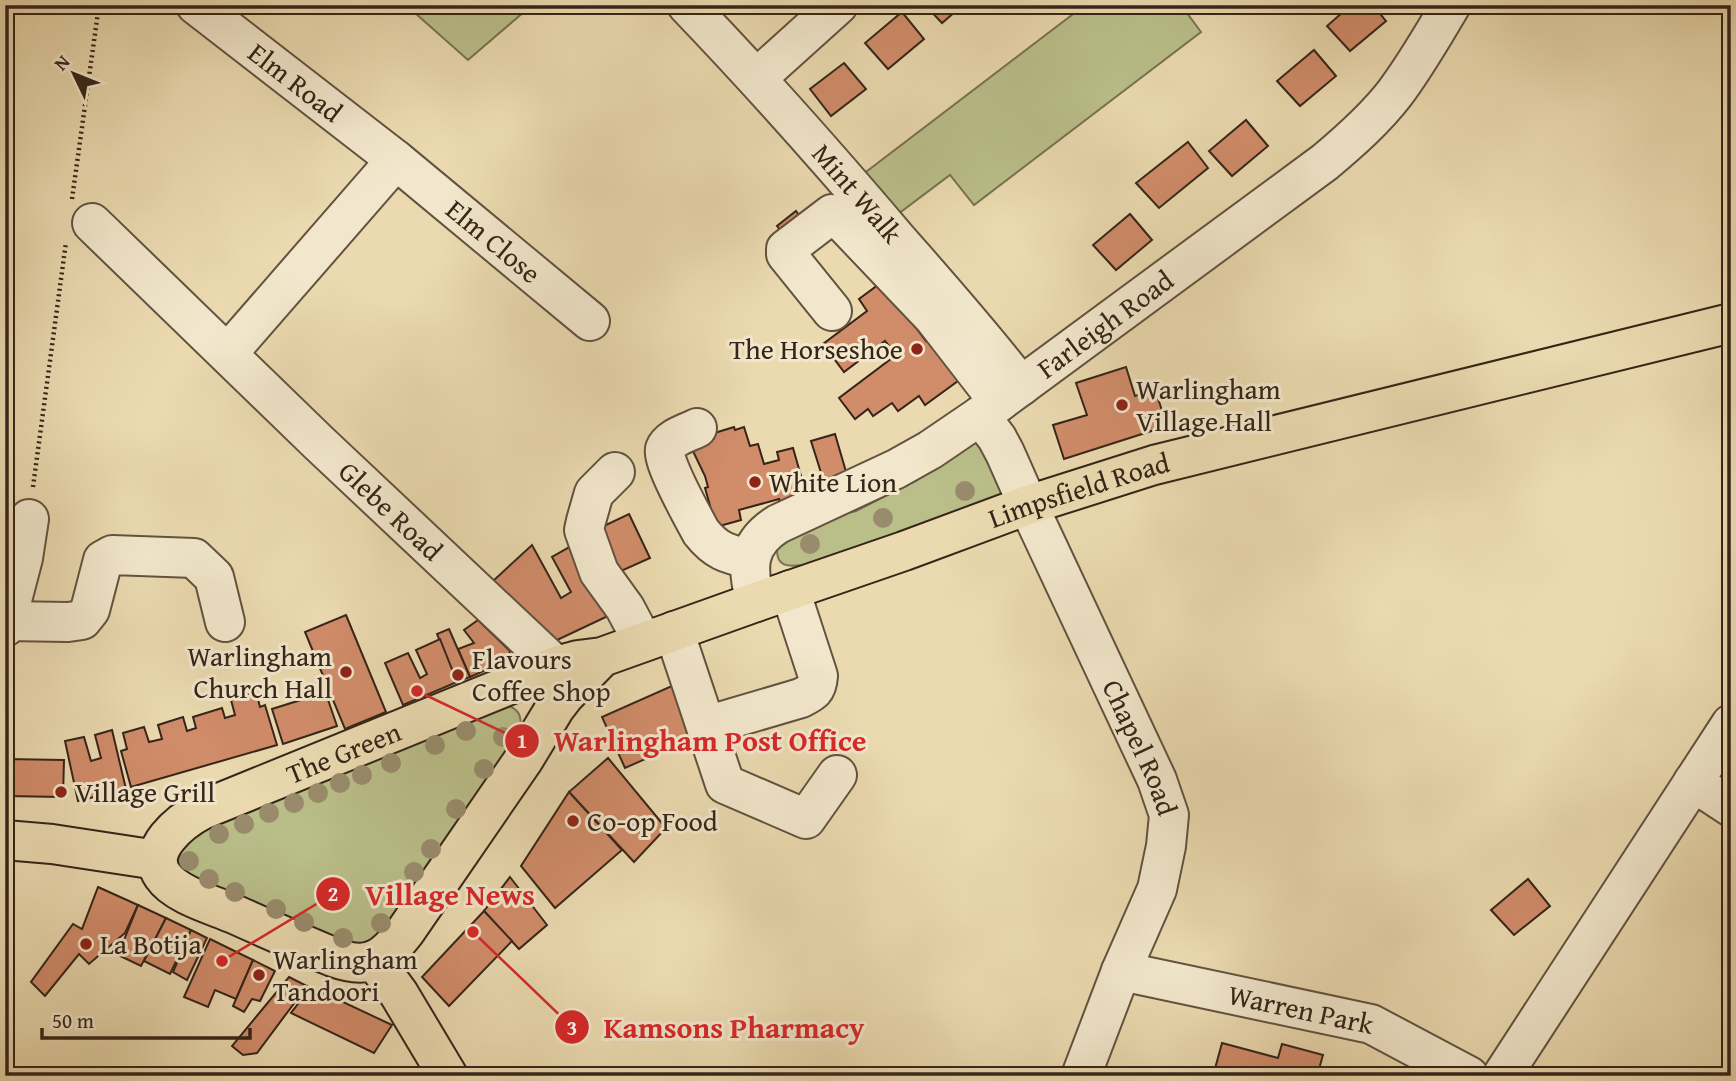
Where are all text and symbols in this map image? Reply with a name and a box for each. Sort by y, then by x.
street label: Elm Road [240,32,352,132]
north arrow [38,38,108,108]
text: N [47,48,76,77]
street label: Mint Walk [803,134,913,252]
street label: Elm Close [438,189,550,292]
street label: Farleigh Road [1028,259,1182,388]
place label: The Horseshoe [729,328,903,369]
marker: The Horseshoe [909,341,925,357]
place label: Warlingham Village Hall [1136,368,1281,441]
marker: Warlingham Village Hall [1114,397,1130,413]
street label: Limpsfield Road [982,441,1174,538]
street label: Glebe Road [330,451,453,570]
place label: White Lion [769,461,897,502]
marker: White Lion [747,474,763,490]
place label: Warlingham Church Hall [187,635,332,708]
place label: Flavours Coffee Shop [472,638,611,711]
marker: Warlingham Church Hall [338,664,354,680]
marker: Flavours Coffee Shop [450,667,466,683]
street label: Chapel Road [1093,672,1189,821]
street label: The Green [280,710,407,794]
callout: Warlingham Post Office [504,715,880,766]
text: Warlingham Post Office [553,718,867,762]
text: 1 [517,725,527,756]
place label: Village Grill [75,771,215,812]
marker: Village Grill [53,784,69,800]
place label: Co-op Food [587,800,718,841]
marker: Co-op Food [565,813,581,829]
callout: Village News [316,869,549,920]
text: Village News [365,872,535,916]
text: 2 [328,878,338,909]
place label: La Botija [100,923,202,964]
marker: La Botija [78,936,94,952]
place label: Warlingham Tandoori [273,938,418,1011]
marker: Warlingham Tandoori [251,967,267,983]
street label: Warren Park [1225,973,1378,1044]
scale bar [42,997,250,1041]
callout: Kamsons Pharmacy [555,1002,879,1053]
text: 50 m [52,1005,94,1036]
text: Kamsons Pharmacy [604,1005,865,1049]
text: 3 [567,1012,577,1043]

